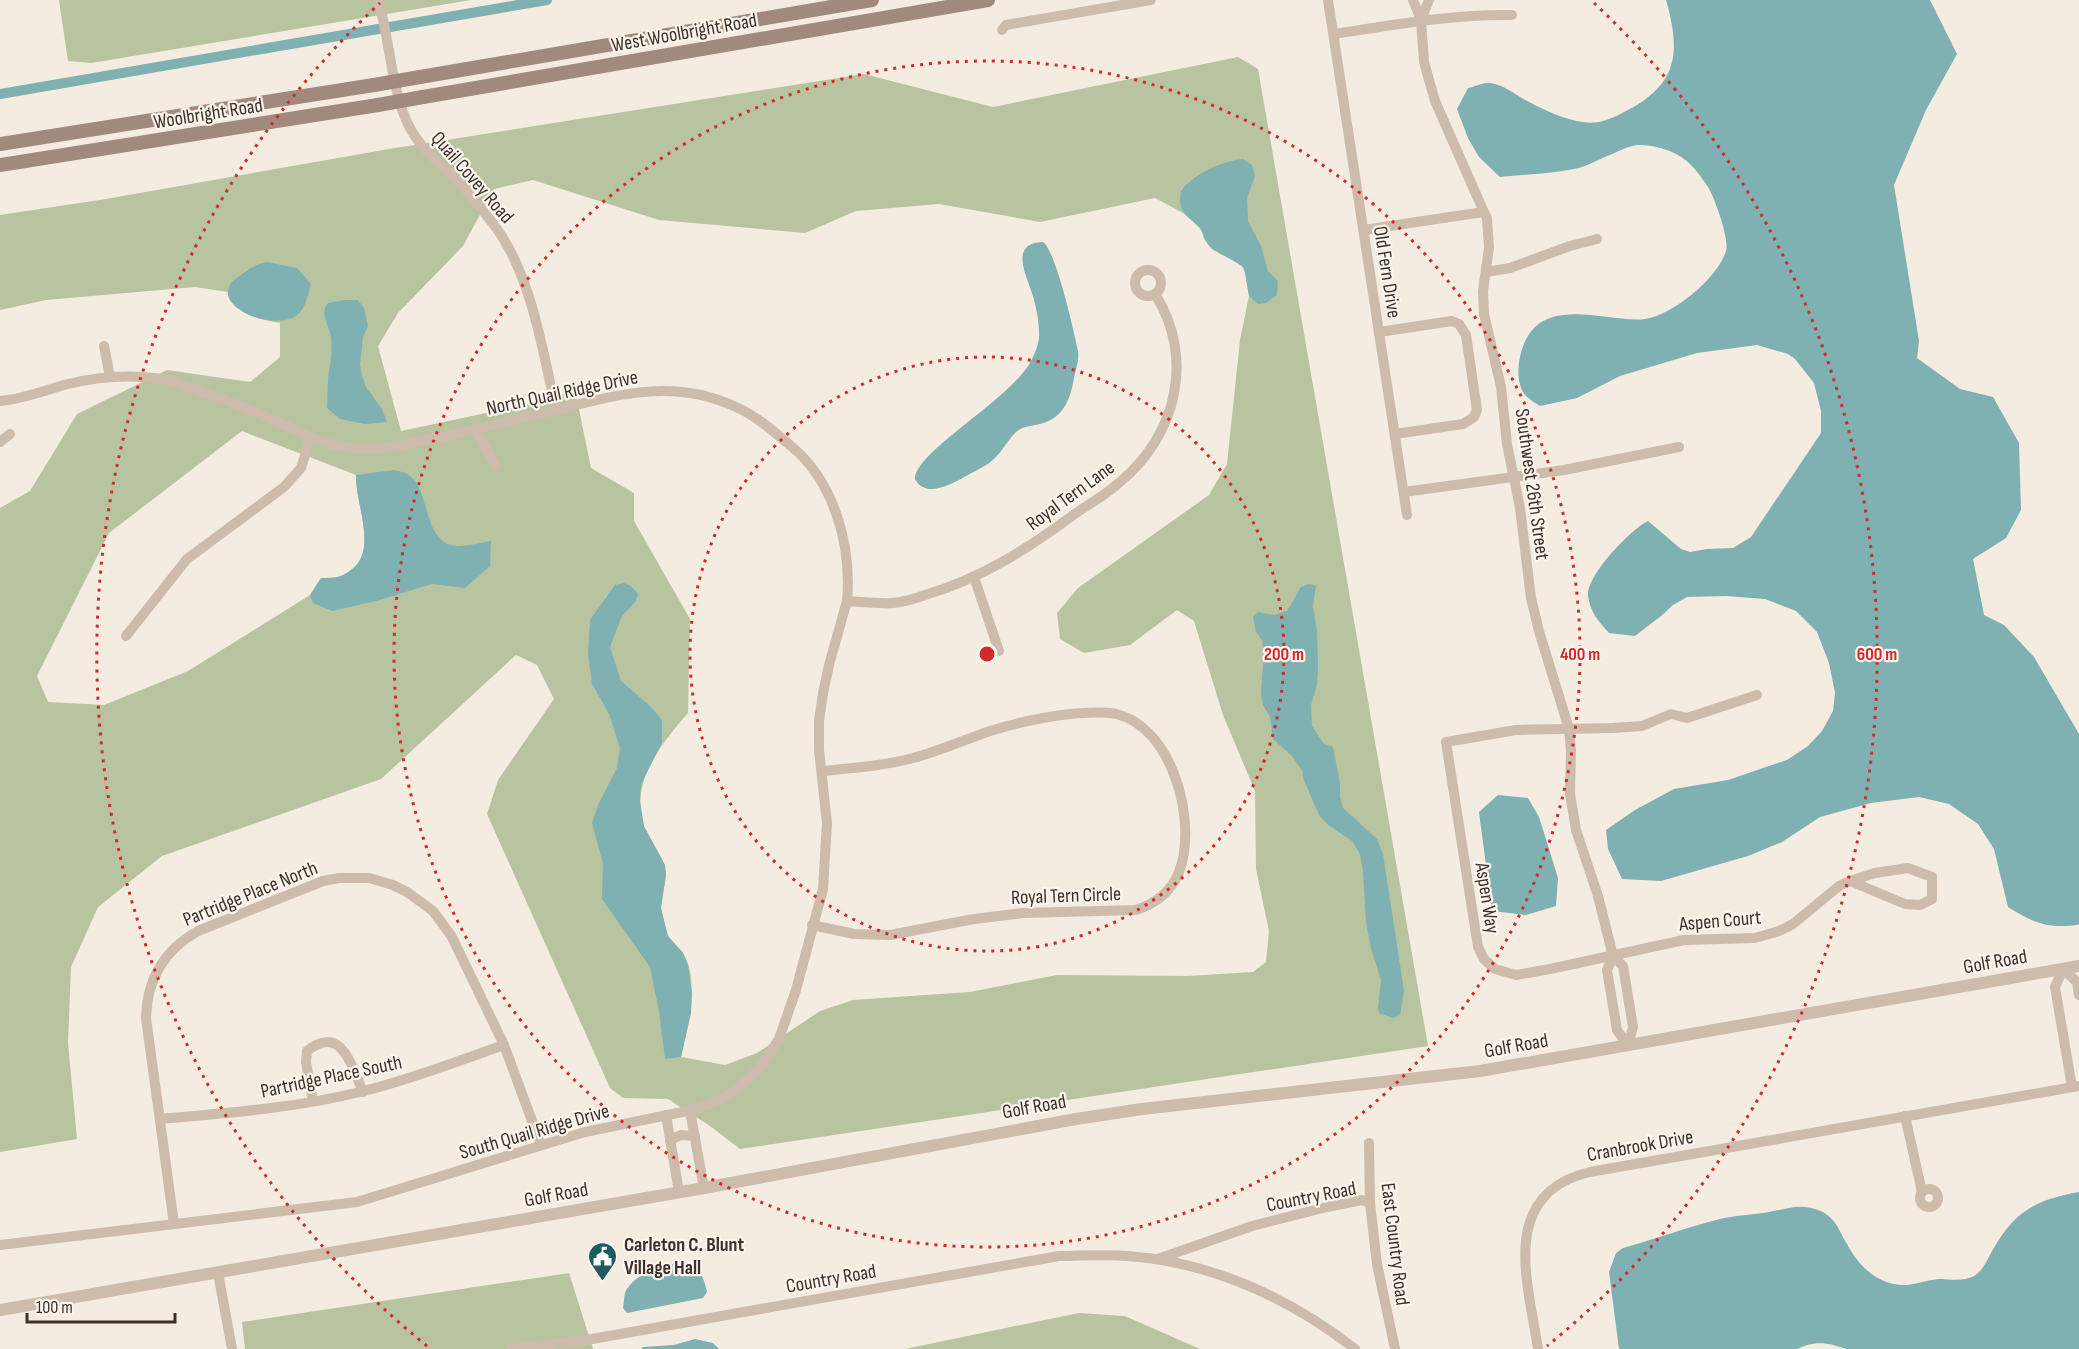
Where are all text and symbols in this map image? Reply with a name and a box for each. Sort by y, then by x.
street label: West Woolbright Road [610,8,759,58]
street label: Woolbright Road [152,94,264,134]
street label: Quail Covey Road [426,127,519,229]
street label: Old Fern Drive [1368,224,1406,320]
street label: North Quail Ridge Drive [484,365,640,421]
street label: Southwest 26th Street [1510,407,1555,561]
street label: Royal Tern Lane [1022,456,1119,536]
centre of rings [977,644,997,664]
text: 200 m [1264,644,1304,665]
text: 400 m [1560,644,1600,665]
text: 600 m [1857,644,1897,665]
street label: Partridge Place North [180,856,321,932]
street label: Aspen Way [1469,860,1505,936]
street label: Royal Tern Circle [1011,882,1121,910]
street label: Aspen Court [1677,905,1762,937]
street label: Golf Road [1961,945,2029,979]
street label: Golf Road [1482,1029,1550,1063]
street label: Partridge Place South [258,1050,404,1104]
street label: Golf Road [1000,1090,1068,1124]
street label: South Quail Ridge Drive [456,1099,612,1165]
street label: Cranbrook Drive [1585,1125,1695,1167]
street label: Country Road [1264,1177,1358,1217]
street label: Golf Road [522,1178,590,1212]
street label: East Country Road [1376,1182,1414,1307]
place label: Carleton C. Blunt Village Hall [624,1233,744,1280]
public building icon: Carleton C. Blunt Village Hall [587,1240,619,1282]
street label: Country Road [784,1259,878,1299]
scale bar [27,1286,176,1324]
text: 100 m [36,1297,73,1318]

